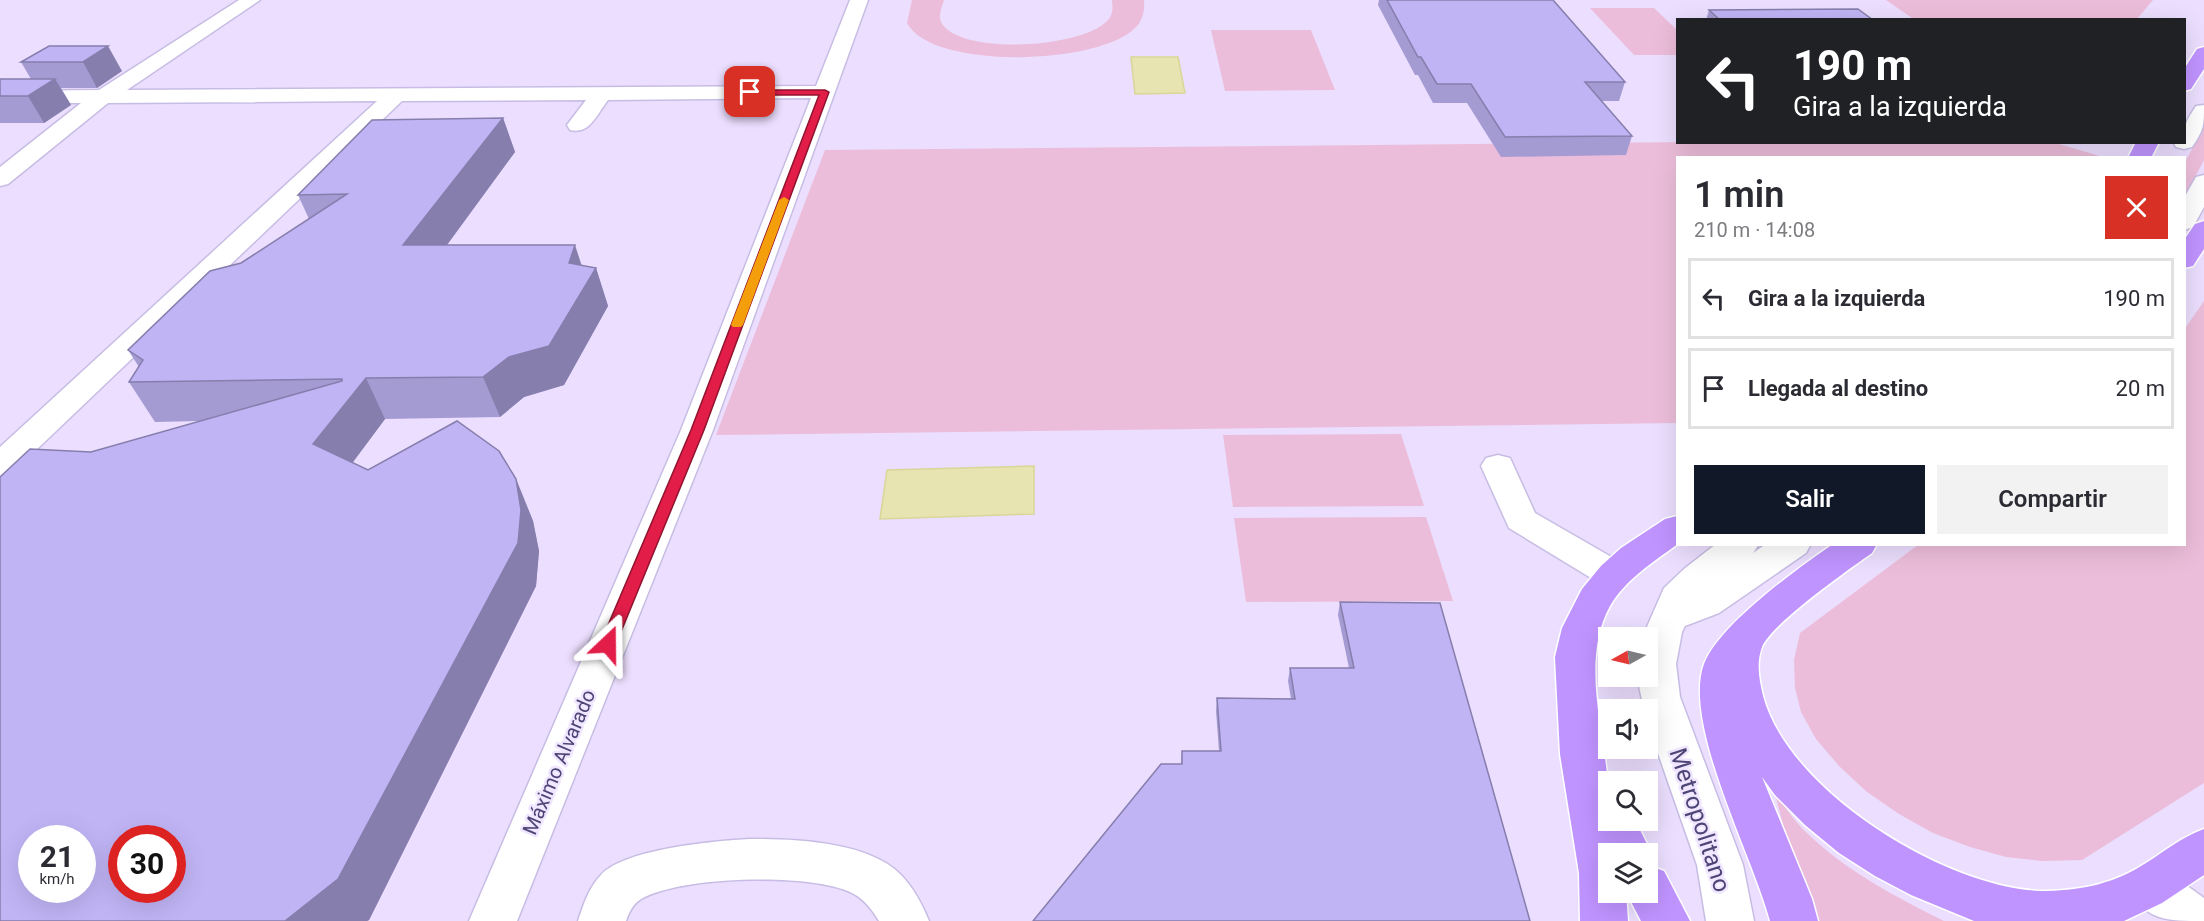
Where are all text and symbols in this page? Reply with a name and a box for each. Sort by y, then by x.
text: 190 m [1793,41,1912,90]
icon: left [1694,42,1772,120]
pin [724,66,775,117]
icon: arrive [733,75,766,108]
text: Gira a la izquierda [1793,91,2007,123]
text: 1 min [1694,174,1784,216]
button: close [2105,176,2168,239]
text: 210 m · 14:08 [1694,218,1815,242]
icon: left [1697,282,1730,315]
text: Gira a la izquierda [1748,286,1925,311]
text: 190 m [2103,286,2165,311]
icon: arrive [1697,372,1730,405]
text: Llegada al destino [1748,376,1928,401]
text: 20 m [2116,376,2165,401]
button: Salir [1694,465,1925,534]
button: Compartir [1937,465,2168,534]
position arrow [576,612,640,676]
north arrow [1598,627,1658,687]
map controls [1598,627,1658,903]
street label: Máximo Alvarado [518,686,600,838]
button: sound [1598,699,1658,759]
street label: Metropolitano [1664,744,1736,896]
button: search [1598,771,1658,831]
speed limit sign: 30 [108,825,186,903]
text: 21 [40,839,74,874]
button: layers [1598,843,1658,903]
text: km/h [39,870,75,888]

